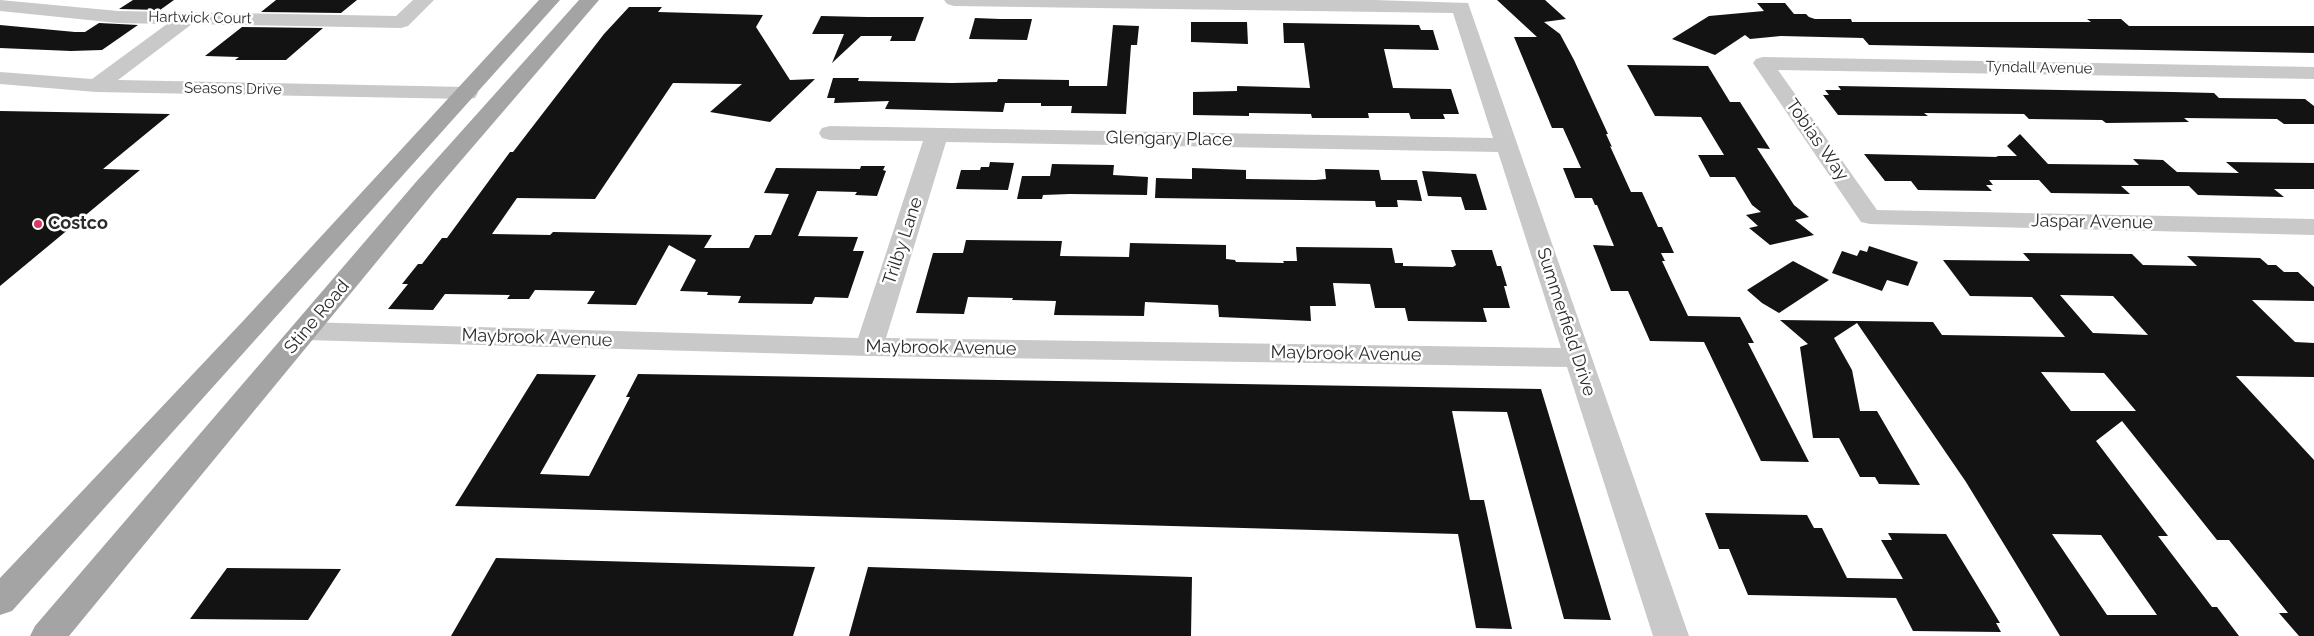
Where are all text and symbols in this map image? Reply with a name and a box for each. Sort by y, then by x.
street label: Hartwick Court [148,8,252,28]
street label: Tyndall Avenue [1985,58,2093,78]
street label: Seasons Drive [184,79,282,99]
street label: Tobias Way [1781,95,1853,185]
street label: Glengary Place [1105,127,1233,151]
street label: Trilby Lane [879,194,927,288]
street label: Jaspar Avenue [2031,210,2153,234]
place label: Costco [48,213,108,235]
marker: Costco [32,218,44,230]
street label: Summerfield Drive [1532,245,1600,399]
street label: Stine Road [280,276,354,358]
street label: Maybrook Avenue [461,325,613,351]
street label: Maybrook Avenue [865,336,1017,360]
street label: Maybrook Avenue [1270,342,1422,366]

